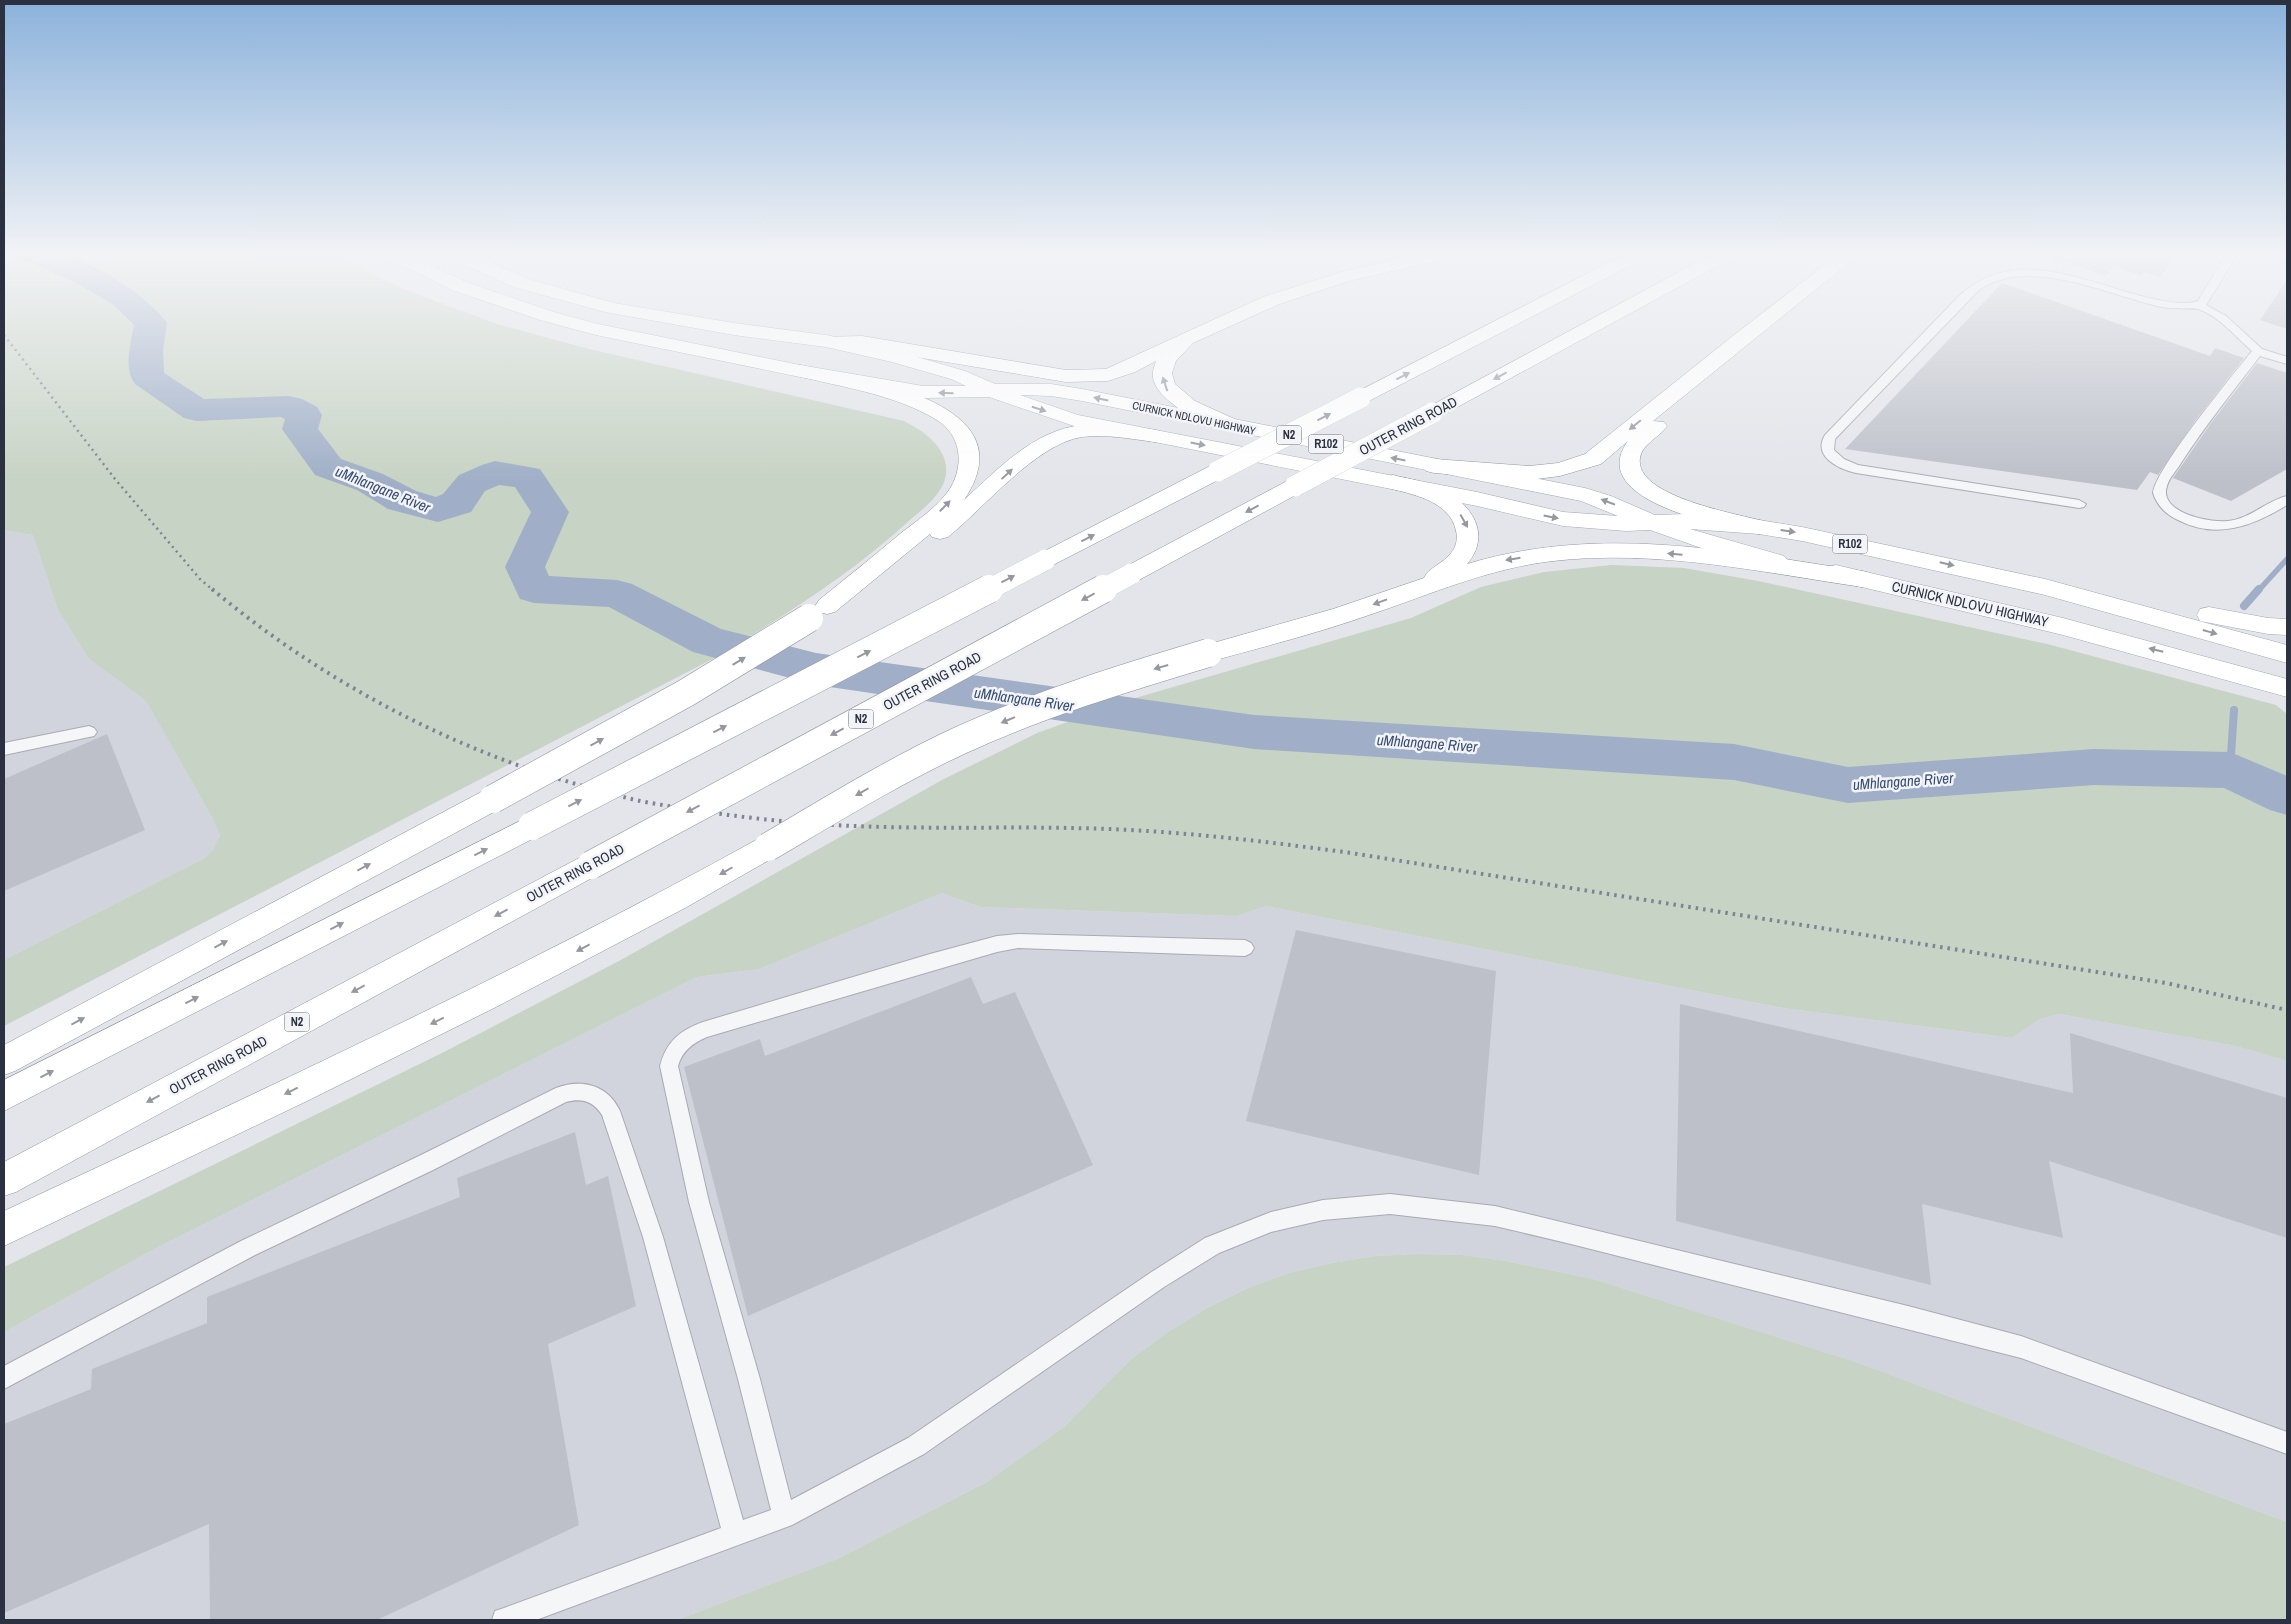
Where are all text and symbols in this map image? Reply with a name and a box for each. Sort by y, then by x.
one-way arrow [1396,372,1410,380]
one-way arrow [1493,372,1507,380]
one-way arrow [1161,376,1169,391]
one-way arrow [937,389,953,397]
street label: OUTER RING ROAD [1356,393,1460,459]
one-way arrow [1093,394,1109,402]
street label: CURNICK NDLOVU HIGHWAY [1131,398,1257,438]
one-way arrow [1032,406,1047,414]
one-way arrow [1316,413,1331,421]
one-way arrow [1629,420,1642,431]
road number: N2 [1276,426,1302,444]
road number: R102 [1308,434,1344,454]
one-way arrow [1190,441,1206,449]
one-way arrow [1390,455,1405,463]
water label: uMhlangane River [332,460,434,518]
one-way arrow [1001,468,1013,479]
one-way arrow [1601,498,1615,506]
one-way arrow [938,501,950,513]
one-way arrow [1245,505,1259,513]
one-way arrow [1543,513,1559,521]
one-way arrow [1459,514,1468,527]
one-way arrow [1780,528,1796,536]
one-way arrow [1081,534,1096,542]
road number: R102 [1832,534,1868,554]
one-way arrow [1666,549,1682,557]
one-way arrow [1505,556,1521,564]
one-way arrow [1940,560,1955,568]
one-way arrow [1001,575,1016,583]
street label: CURNICK NDLOVU HIGHWAY [1890,577,2050,631]
one-way arrow [1081,593,1094,602]
one-way arrow [1372,598,1387,606]
one-way arrow [2203,629,2218,637]
one-way arrow [2149,646,2164,654]
street label: OUTER RING ROAD [880,648,984,714]
one-way arrow [857,650,871,658]
one-way arrow [732,657,745,666]
one-way arrow [1153,663,1168,671]
water label: uMhlangane River [973,682,1076,717]
road number: N2 [848,710,874,729]
one-way arrow [1000,716,1015,724]
one-way arrow [712,725,727,733]
one-way arrow [830,728,843,737]
water label: uMhlangane River [1376,729,1479,757]
one-way arrow [591,737,604,746]
water label: uMhlangane River [1852,767,1955,795]
one-way arrow [856,788,869,797]
one-way arrow [568,799,583,807]
one-way arrow [686,805,701,813]
street label: OUTER RING ROAD [523,840,627,906]
one-way arrow [474,848,489,856]
one-way arrow [357,863,371,872]
one-way arrow [718,867,733,875]
one-way arrow [495,908,508,917]
one-way arrow [329,922,344,930]
one-way arrow [213,940,228,948]
one-way arrow [575,944,590,952]
one-way arrow [352,985,365,994]
one-way arrow [185,996,199,1004]
road number: N2 [284,1012,310,1032]
one-way arrow [70,1017,85,1025]
one-way arrow [430,1017,444,1025]
street label: OUTER RING ROAD [166,1032,270,1098]
one-way arrow [40,1070,54,1078]
one-way arrow [284,1088,298,1096]
one-way arrow [147,1095,160,1104]

